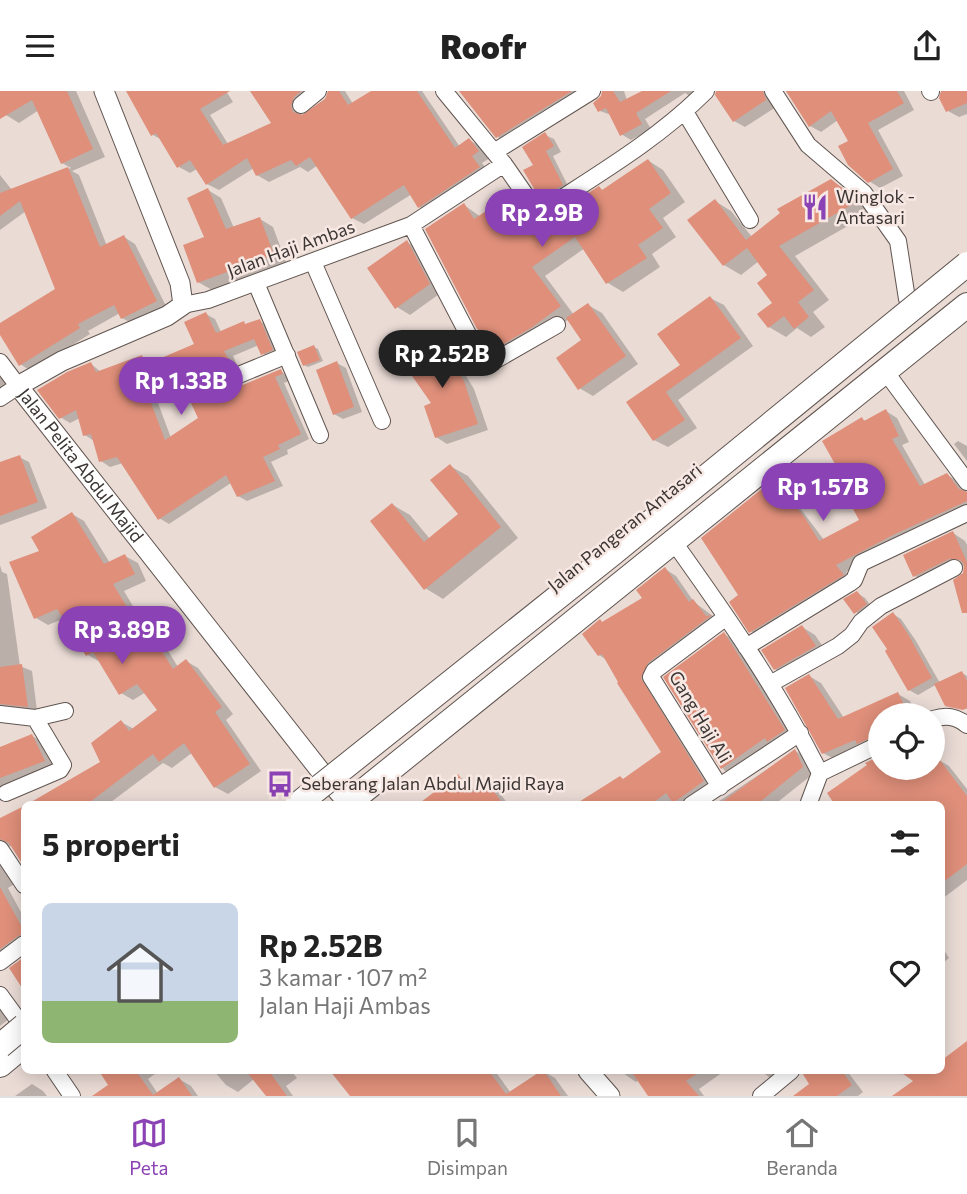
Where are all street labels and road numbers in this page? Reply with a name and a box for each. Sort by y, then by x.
street label: Jalan Haji Ambas [224,215,358,281]
street label: Jalan Pelita Abdul Majid [14,383,149,546]
street label: Jalan Pangeran Antasari [543,458,706,596]
street label: Gang Haji Ali [665,667,737,766]

